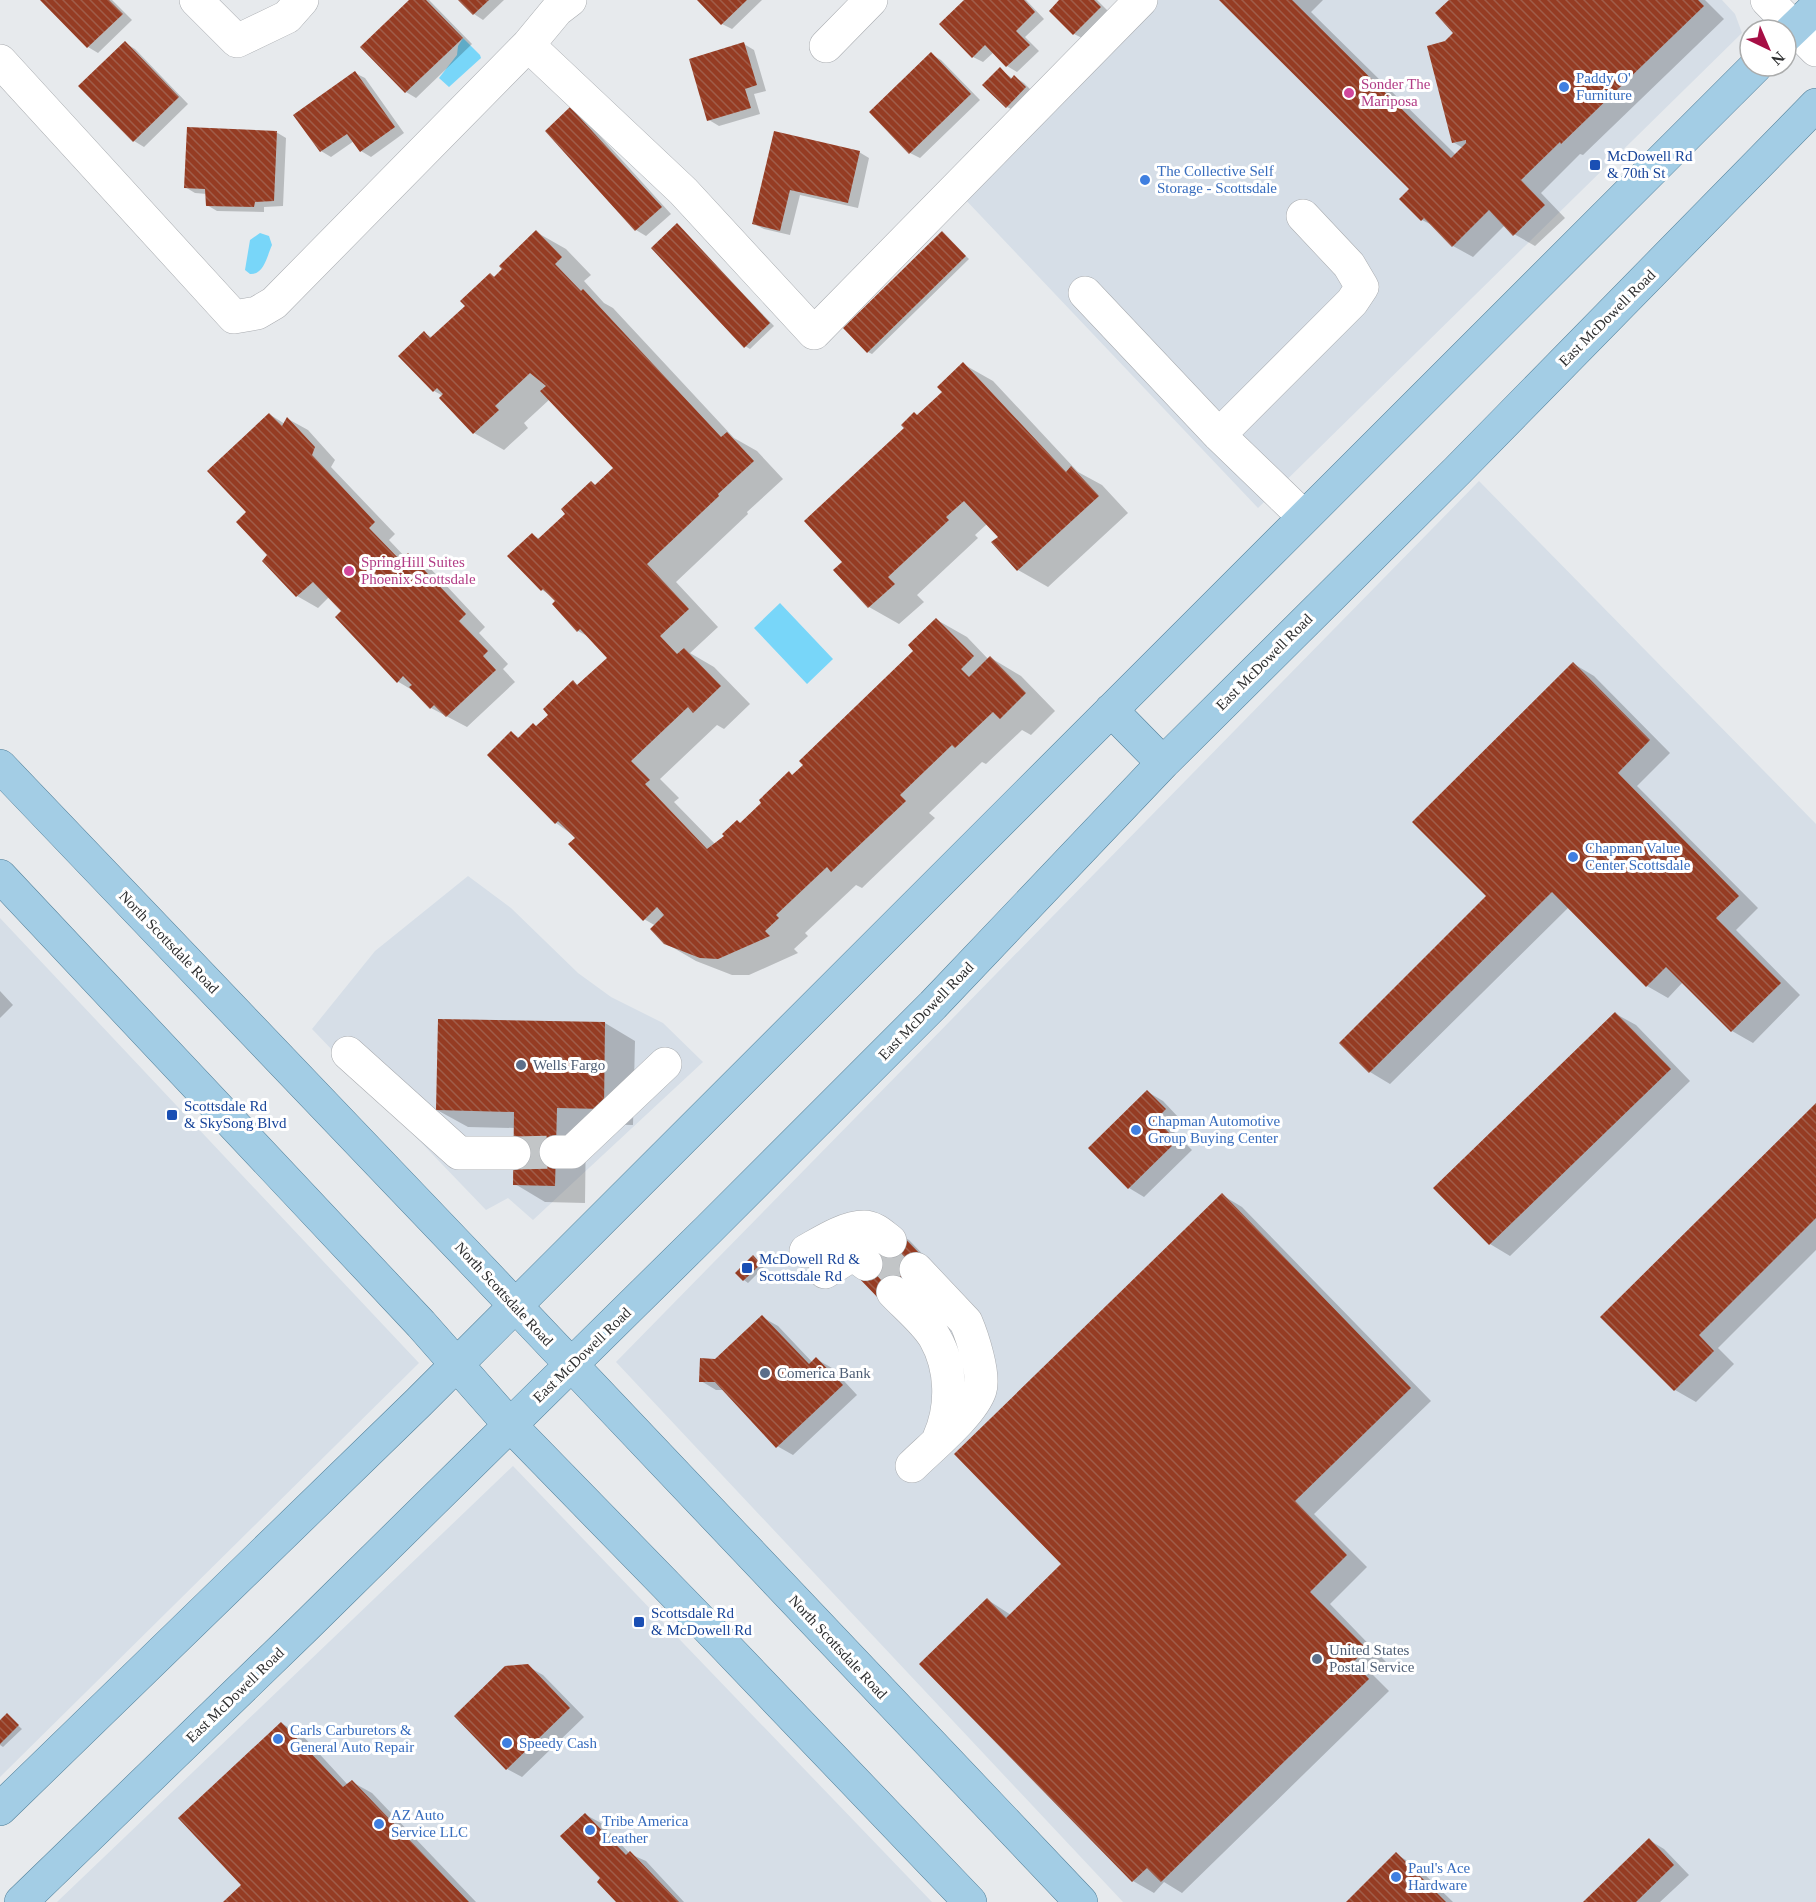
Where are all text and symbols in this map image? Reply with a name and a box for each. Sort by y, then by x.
north arrow [1738,18,1798,78]
text: N [1768,48,1788,69]
place label: Paddy O' Furniture [1576,70,1632,103]
place label: Sonder The Mariposa [1361,76,1431,109]
marker: Paddy O' Furniture [1557,80,1571,94]
marker: Sonder The Mariposa [1342,86,1356,100]
place label: McDowell Rd & 70th St [1607,148,1693,181]
marker: McDowell Rd & 70th St [1588,158,1602,172]
place label: The Collective Self Storage - Scottsdale [1157,163,1277,196]
marker: The Collective Self Storage - Scottsdale [1138,173,1152,187]
street label: East McDowell Road [1556,266,1659,369]
place label: SpringHill Suites Phoenix Scottsdale [361,554,476,587]
marker: SpringHill Suites Phoenix Scottsdale [342,564,356,578]
street label: East McDowell Road [1213,610,1316,713]
place label: Chapman Value Center Scottsdale [1585,840,1691,873]
marker: Chapman Value Center Scottsdale [1566,850,1580,864]
street label: North Scottsdale Road [116,888,222,997]
street label: East McDowell Road [875,959,977,1063]
place label: Wells Fargo [533,1057,605,1073]
marker: Wells Fargo [514,1058,528,1072]
place label: Scottsdale Rd & SkySong Blvd [184,1098,287,1131]
marker: Scottsdale Rd & SkySong Blvd [165,1108,179,1122]
place label: Chapman Automotive Group Buying Center [1148,1113,1280,1146]
marker: Chapman Automotive Group Buying Center [1129,1123,1143,1137]
street label: North Scottsdale Road [452,1239,556,1349]
place label: McDowell Rd & Scottsdale Rd [759,1251,860,1284]
marker: McDowell Rd & Scottsdale Rd [740,1261,754,1275]
street label: East McDowell Road [530,1304,634,1406]
place label: Comerica Bank [777,1365,871,1381]
marker: Comerica Bank [758,1366,772,1380]
street label: North Scottsdale Road [786,1592,890,1702]
place label: Scottsdale Rd & McDowell Rd [651,1605,752,1638]
marker: Scottsdale Rd & McDowell Rd [632,1615,646,1629]
place label: United States Postal Service [1329,1642,1415,1675]
street label: East McDowell Road [183,1644,287,1746]
marker: United States Postal Service [1310,1652,1324,1666]
place label: Carls Carburetors & General Auto Repair [290,1722,414,1755]
marker: Carls Carburetors & General Auto Repair [271,1732,285,1746]
place label: Speedy Cash [519,1735,597,1751]
marker: Speedy Cash [500,1736,514,1750]
place label: AZ Auto Service LLC [391,1807,468,1840]
place label: Tribe America Leather [602,1813,689,1846]
marker: AZ Auto Service LLC [372,1817,386,1831]
marker: Tribe America Leather [583,1823,597,1837]
place label: Paul's Ace Hardware [1408,1860,1471,1893]
marker: Paul's Ace Hardware [1389,1870,1403,1884]

